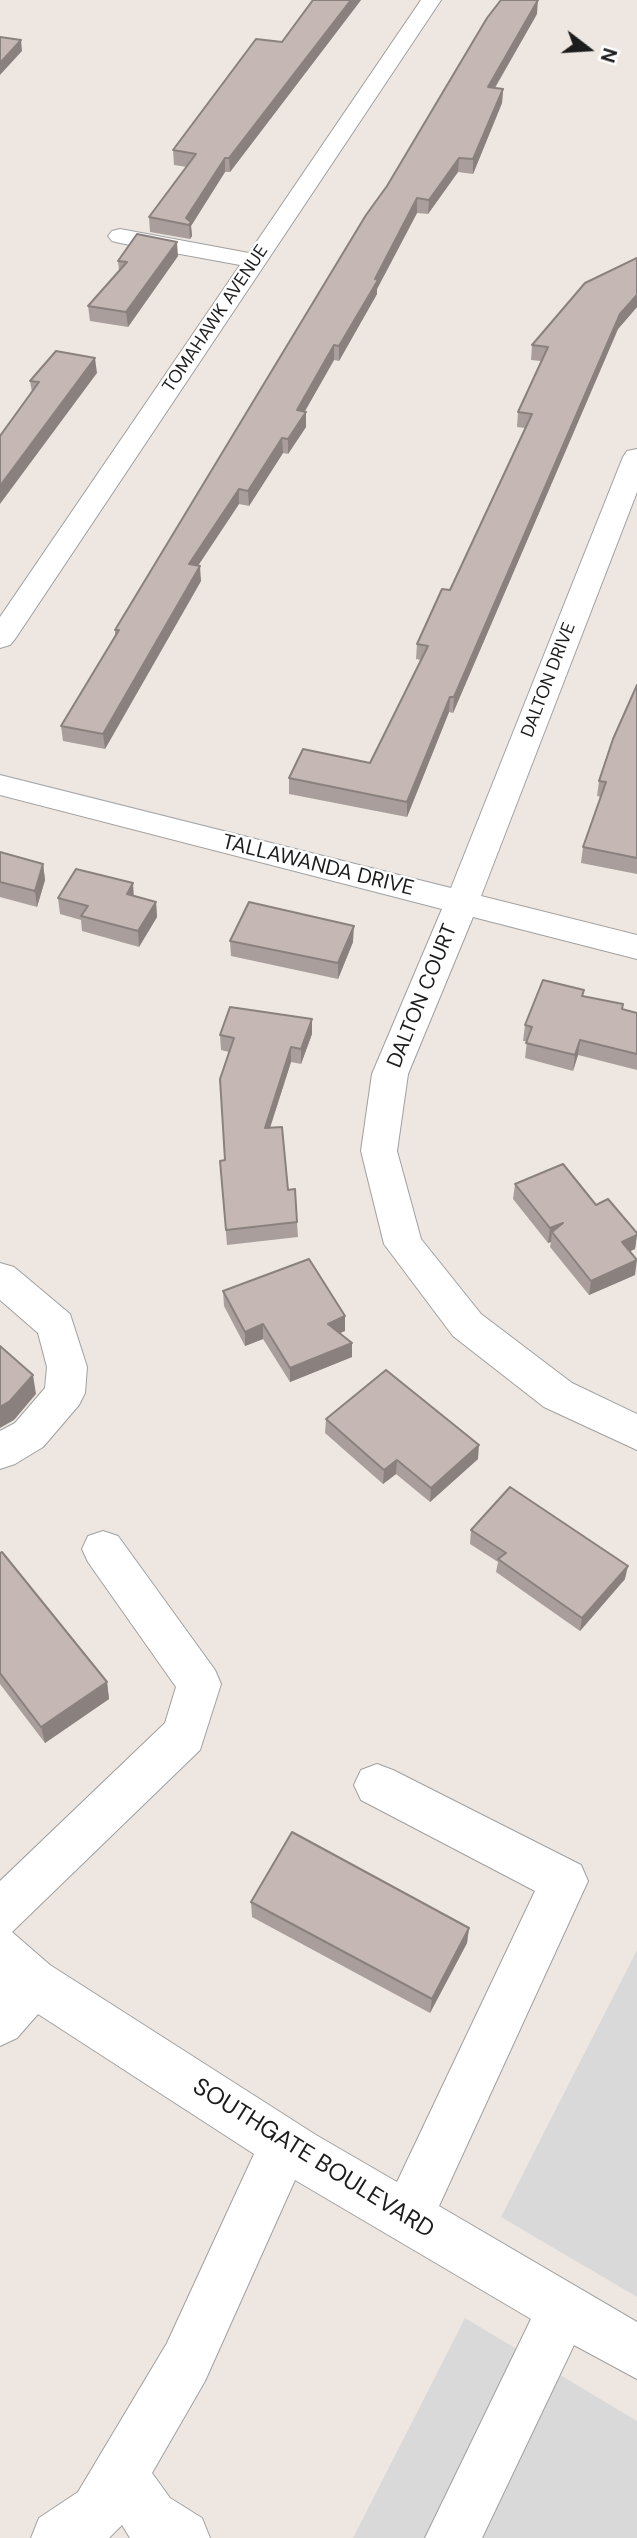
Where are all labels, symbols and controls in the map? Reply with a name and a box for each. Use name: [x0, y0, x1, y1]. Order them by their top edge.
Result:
north arrow: [553, 14, 623, 84]
text: N: [595, 45, 623, 66]
street label: TOMAHAWK AVENUE: [159, 241, 273, 397]
street label: DALTON DRIVE: [517, 620, 581, 740]
street label: TALLAWANDA DRIVE: [220, 830, 416, 902]
street label: DALTON COURT: [383, 920, 463, 1072]
street label: SOUTHGATE BOULEVARD: [187, 2073, 439, 2245]

